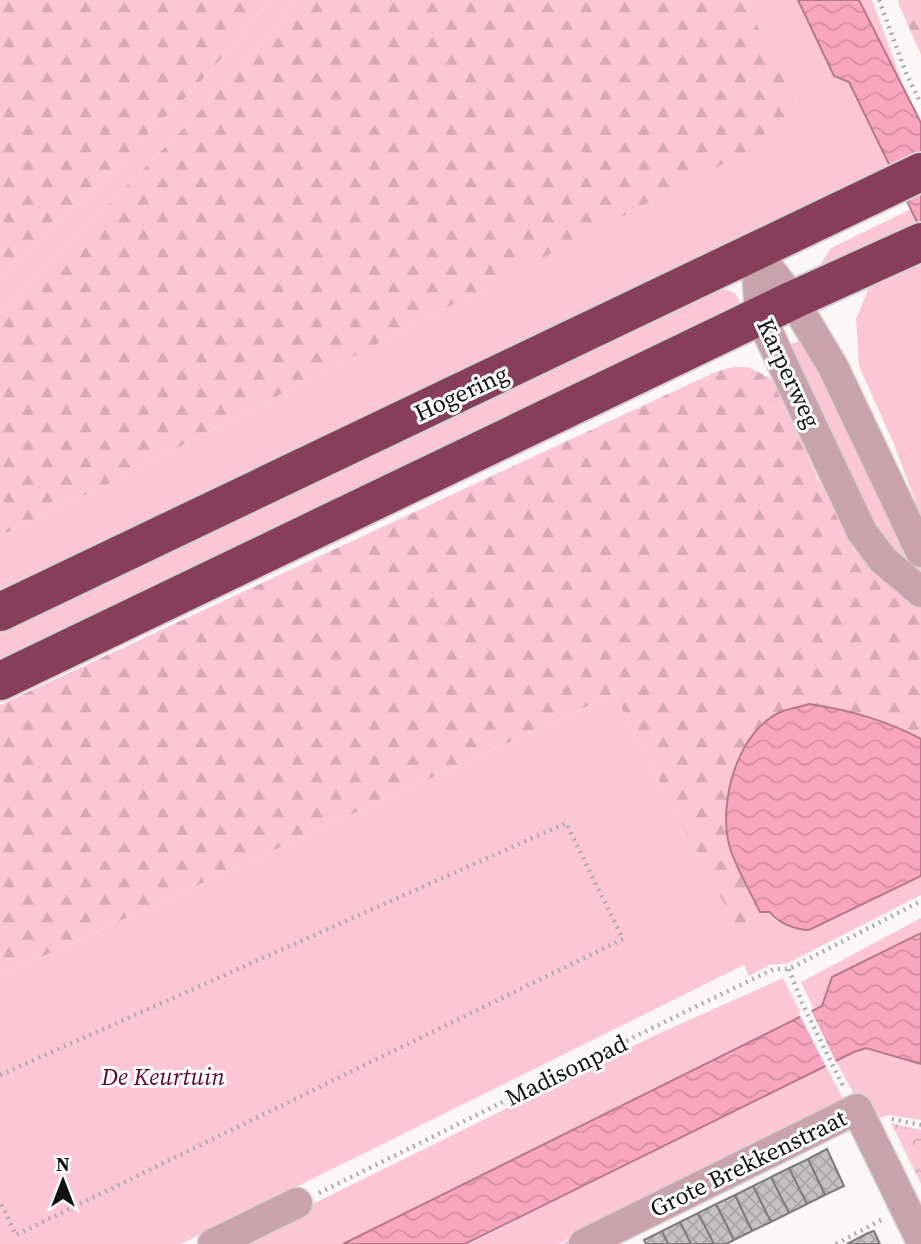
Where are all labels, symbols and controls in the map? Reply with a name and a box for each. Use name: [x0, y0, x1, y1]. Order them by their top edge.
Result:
street label: Karperweg: [749, 313, 829, 433]
street label: Hogering: [409, 357, 513, 429]
street label: Madisonpad: [500, 1026, 633, 1114]
park label: De Keurtuin: [100, 1060, 225, 1093]
street label: Grote Brekkenstraat: [644, 1101, 852, 1225]
north arrow: [28, 1146, 98, 1216]
text: N: [56, 1151, 70, 1177]

